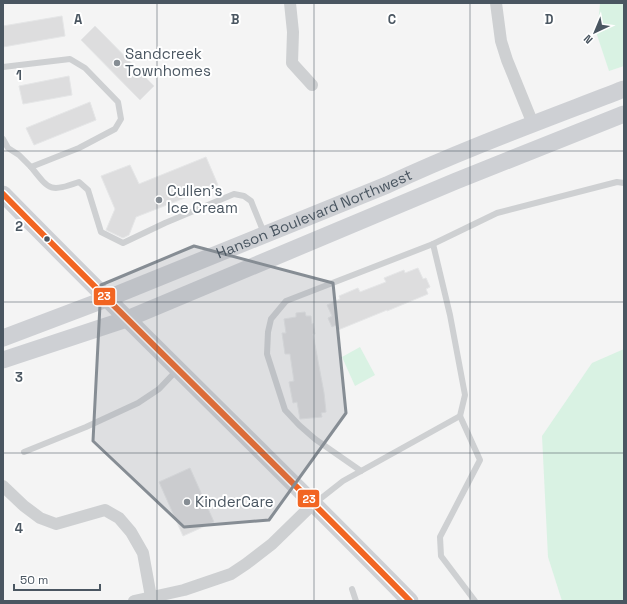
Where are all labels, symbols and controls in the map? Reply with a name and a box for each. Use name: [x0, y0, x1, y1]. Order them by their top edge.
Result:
text: A: [74, 11, 83, 28]
text: B: [231, 11, 240, 28]
text: C: [388, 11, 396, 28]
text: D: [545, 11, 554, 28]
north arrow: [575, 12, 615, 52]
text: N: [581, 32, 596, 47]
place label: Sandcreek Townhomes: [125, 44, 211, 80]
marker: Sandcreek Townhomes: [112, 58, 122, 68]
text: 1: [16, 67, 22, 84]
street label: Hanson Boulevard Northwest: [213, 165, 415, 262]
place label: Cullen's Ice Cream: [167, 181, 238, 217]
marker: Cullen's Ice Cream: [154, 195, 164, 205]
text: 2: [15, 218, 23, 235]
unlabelled marker: [42, 234, 52, 244]
line badge: 23: [93, 287, 116, 306]
text: 23: [97, 289, 111, 303]
text: 3: [15, 369, 23, 386]
line badge: 23: [297, 489, 320, 508]
place label: KinderCare: [195, 492, 274, 511]
text: 23: [302, 492, 316, 506]
marker: KinderCare: [182, 497, 192, 507]
text: 4: [15, 520, 23, 537]
scale bar: [14, 566, 100, 592]
text: 50 m: [20, 572, 48, 588]

